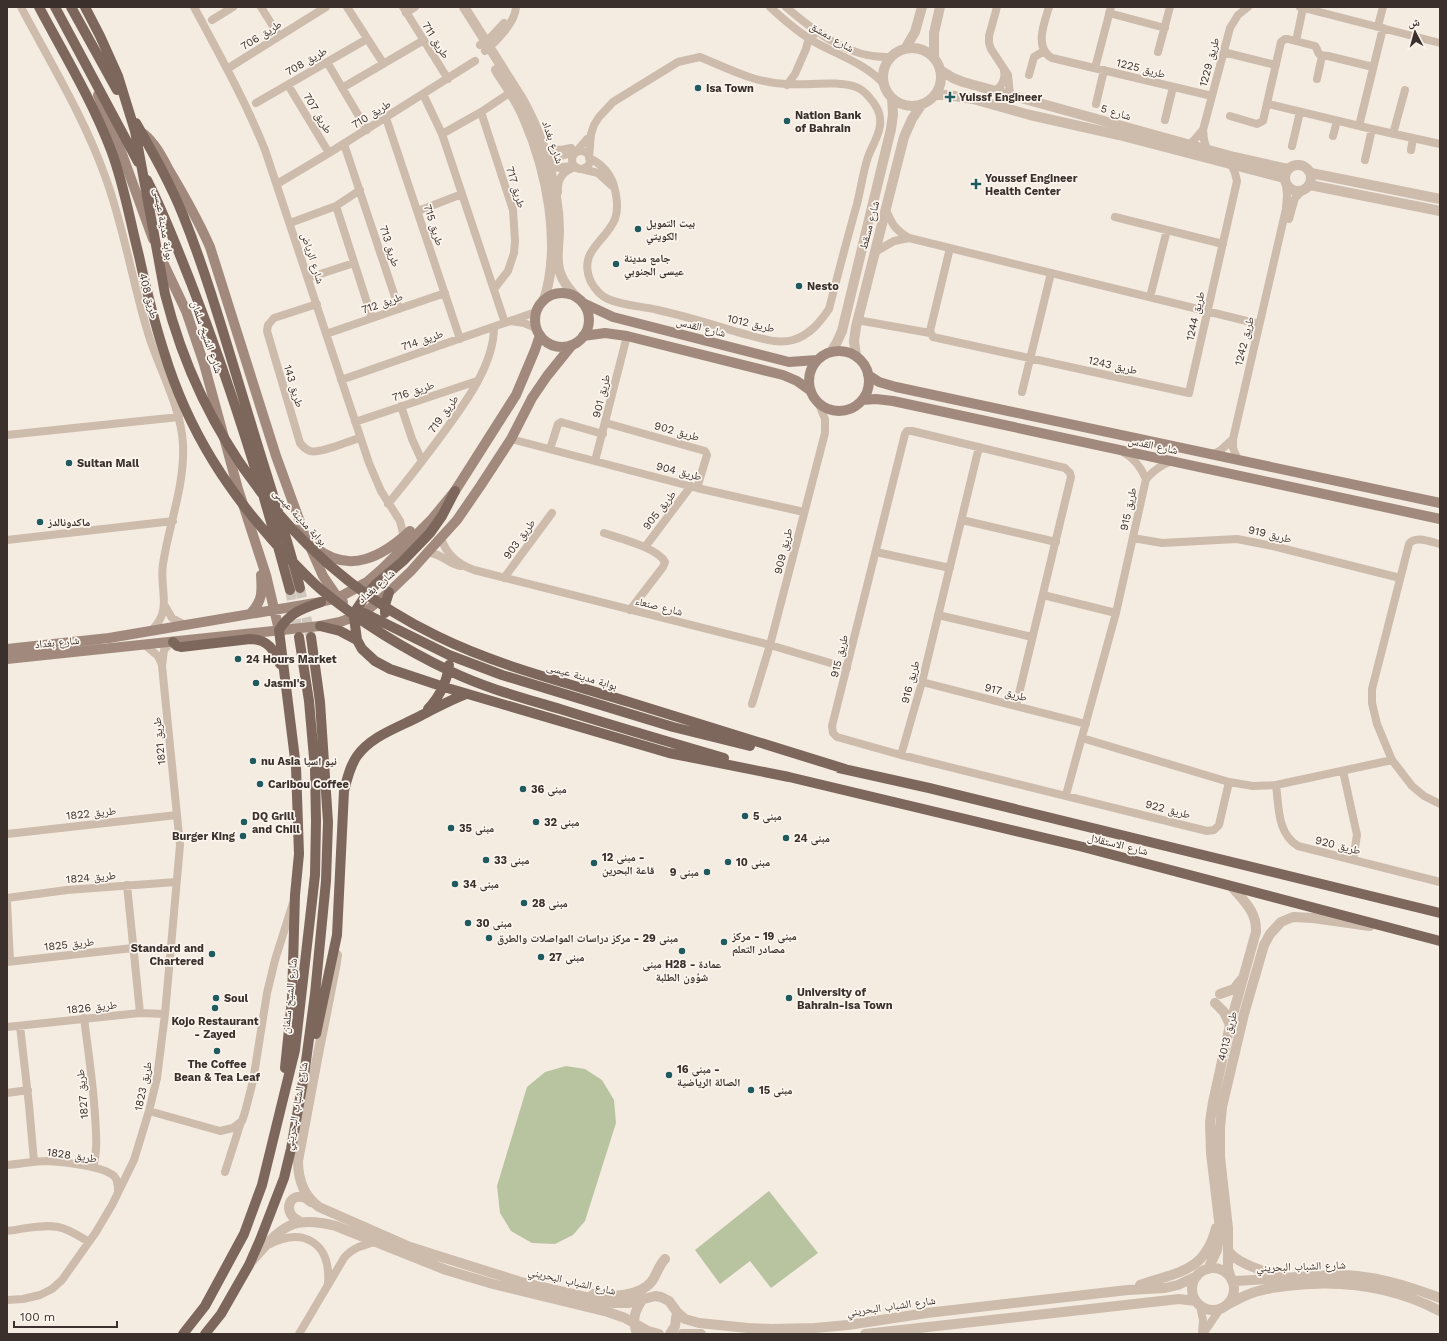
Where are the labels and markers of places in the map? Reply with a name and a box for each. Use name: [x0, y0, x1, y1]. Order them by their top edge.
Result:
place label: Isa Town: [706, 82, 754, 95]
marker: Isa Town: [693, 83, 703, 93]
marker: Yuissf Engineer: [944, 91, 956, 103]
place label: Yuissf Engineer: [959, 91, 1042, 104]
place label: Nation Bank of Bahrain: [795, 109, 862, 135]
marker: Nation Bank of Bahrain: [782, 116, 792, 126]
place label: Youssef Engineer Health Center: [985, 172, 1078, 198]
marker: Youssef Engineer Health Center: [970, 178, 982, 190]
place label: بيت التمويل الكويتي: [646, 217, 695, 245]
marker: بيت التمويل الكويتي: [633, 224, 643, 234]
place label: جامع مدينة عيسى الجنوبي: [624, 252, 684, 280]
marker: جامع مدينة عيسى الجنوبي: [611, 259, 621, 269]
place label: Nesto: [807, 280, 839, 293]
marker: Nesto: [794, 281, 804, 291]
place label: Sultan Mall: [77, 457, 139, 470]
marker: Sultan Mall: [64, 458, 74, 468]
place label: ماكدونالدز: [47, 516, 90, 529]
marker: ماكدونالدز: [35, 517, 45, 527]
place label: 24 Hours Market: [246, 653, 337, 666]
marker: 24 Hours Market: [233, 654, 243, 664]
place label: Jasmi's: [264, 677, 305, 690]
marker: Jasmi's: [251, 678, 261, 688]
place label: nu Asia نيو اسيا: [261, 755, 337, 768]
marker: nu Asia نيو اسيا: [248, 756, 258, 766]
place label: Caribou Coffee: [268, 778, 349, 791]
marker: Caribou Coffee: [255, 779, 265, 789]
place label: مبنى 36: [531, 783, 567, 797]
marker: مبنى 36: [518, 784, 528, 794]
place label: DQ Grill and Chill: [252, 810, 300, 836]
place label: مبنى 5: [753, 810, 782, 824]
marker: مبنى 5: [740, 811, 750, 821]
place label: مبنى 32: [544, 816, 579, 830]
marker: DQ Grill and Chill: [239, 817, 249, 827]
marker: مبنى 32: [531, 817, 541, 827]
place label: مبنى 35: [459, 822, 494, 836]
marker: مبنى 35: [446, 823, 456, 833]
place label: Burger King: [172, 830, 236, 843]
marker: Burger King: [238, 831, 248, 841]
place label: مبنى 24: [794, 832, 830, 846]
marker: مبنى 24: [781, 833, 791, 843]
place label: مبنى 12 - قاعة البحرين: [602, 851, 655, 878]
place label: مبنى 33: [494, 854, 529, 868]
marker: مبنى 33: [481, 855, 491, 865]
place label: مبنى 10: [736, 856, 770, 870]
marker: مبنى 10: [723, 857, 733, 867]
marker: مبنى 12 - قاعة البحرين: [589, 858, 599, 868]
place label: مبنى 9: [670, 866, 699, 880]
marker: مبنى 9: [702, 867, 712, 877]
place label: مبنى 34: [463, 878, 499, 892]
marker: مبنى 34: [450, 879, 460, 889]
place label: مبنى 28: [532, 897, 568, 911]
marker: مبنى 28: [519, 898, 529, 908]
place label: مبنى 30: [476, 917, 512, 931]
marker: مبنى 30: [463, 918, 473, 928]
place label: مبنى 19 - مركز مصادر التعلم: [731, 930, 797, 957]
place label: مبنى 29 - مركز دراسات المواصلات والطرق: [497, 932, 678, 946]
marker: مبنى 29 - مركز دراسات المواصلات والطرق: [484, 933, 494, 943]
marker: مبنى 19 - مركز مصادر التعلم: [719, 937, 729, 947]
place label: Standard and Chartered: [131, 942, 204, 968]
marker: مبنى H28 - عمادة شؤون الطلبة: [677, 946, 687, 956]
marker: Standard and Chartered: [207, 949, 217, 959]
place label: مبنى 27: [549, 951, 584, 965]
marker: مبنى 27: [536, 952, 546, 962]
place label: مبنى H28 - عمادة شؤون الطلبة: [643, 958, 722, 985]
place label: University of Bahrain-Isa Town: [797, 986, 893, 1012]
place label: Soul: [224, 992, 248, 1005]
marker: Soul: [211, 993, 221, 1003]
marker: University of Bahrain-Isa Town: [784, 993, 794, 1003]
marker: Kojo Restaurant - Zayed: [210, 1003, 220, 1013]
place label: Kojo Restaurant - Zayed: [171, 1015, 259, 1041]
marker: The Coffee Bean & Tea Leaf: [212, 1046, 222, 1056]
place label: The Coffee Bean & Tea Leaf: [174, 1058, 260, 1084]
place label: مبنى 16 - الصالة الرياضية: [677, 1063, 740, 1089]
marker: مبنى 16 - الصالة الرياضية: [664, 1070, 674, 1080]
place label: مبنى 15: [759, 1084, 793, 1098]
marker: مبنى 15: [746, 1085, 756, 1095]

